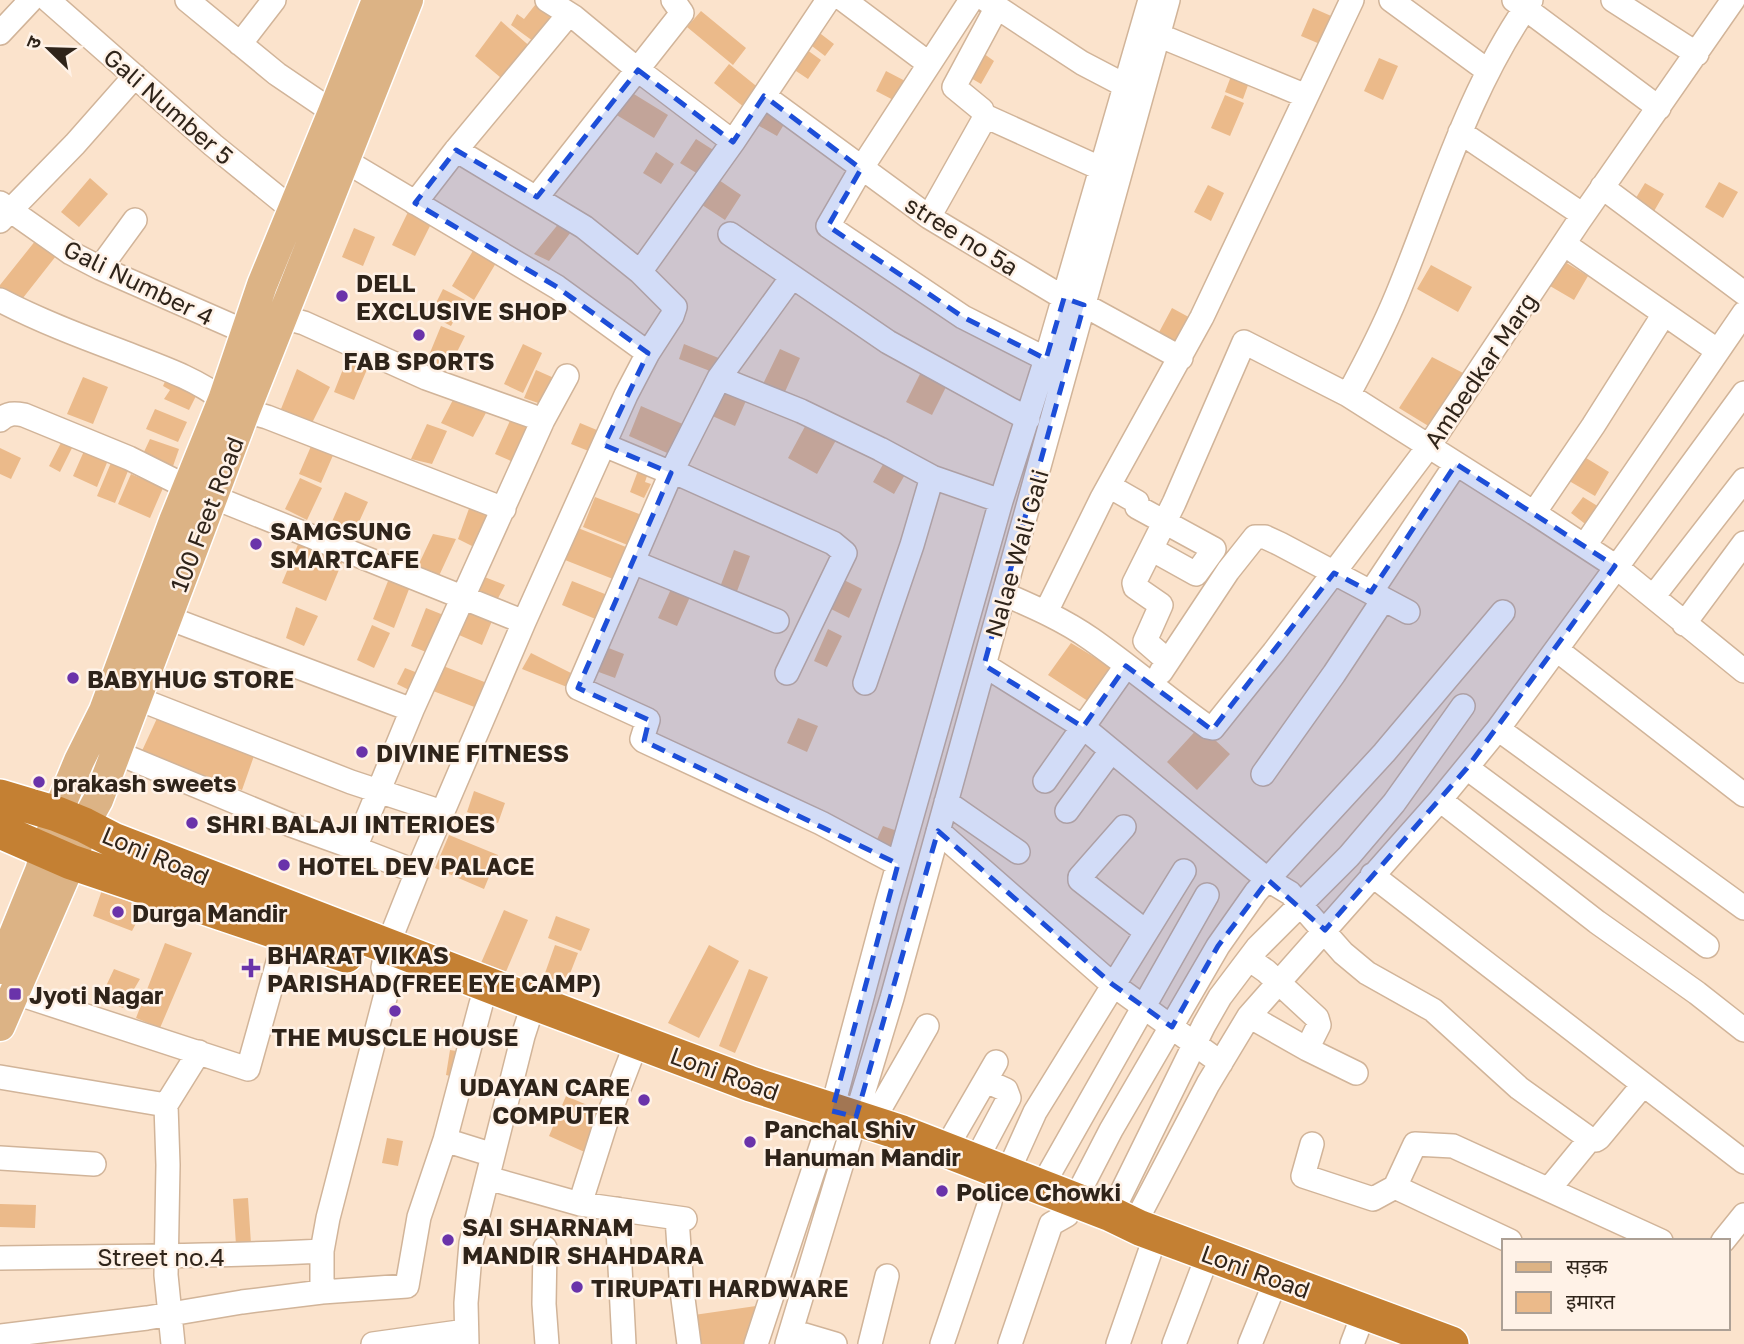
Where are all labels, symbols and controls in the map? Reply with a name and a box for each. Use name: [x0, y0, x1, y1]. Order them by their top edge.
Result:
north arrow: [14, 14, 84, 84]
text: उ: [20, 32, 46, 52]
street label: Gali Number 5: [98, 42, 240, 170]
street label: stree no 5a: [900, 189, 1024, 281]
street label: Gali Number 4: [59, 233, 219, 331]
place label: DELL EXCLUSIVE SHOP: [356, 268, 567, 325]
street label: Ambedkar Marg: [1417, 287, 1543, 453]
marker: DELL EXCLUSIVE SHOP: [334, 288, 350, 304]
marker: FAB SPORTS: [411, 327, 427, 343]
place label: FAB SPORTS: [343, 346, 495, 375]
street label: 100 Feet Road: [163, 432, 249, 596]
street label: Nalae Wali Gali: [978, 466, 1054, 640]
place label: SAMGSUNG SMARTCAFE: [270, 516, 419, 573]
marker: SAMGSUNG SMARTCAFE: [248, 536, 264, 552]
place label: BABYHUG STORE: [87, 664, 294, 693]
marker: BABYHUG STORE: [65, 670, 81, 686]
place label: DIVINE FITNESS: [376, 738, 569, 767]
marker: DIVINE FITNESS: [354, 744, 370, 760]
place label: prakash sweets: [53, 768, 237, 797]
marker: prakash sweets: [31, 774, 47, 790]
place label: SHRI BALAJI INTERIOES: [206, 809, 495, 838]
marker: SHRI BALAJI INTERIOES: [184, 815, 200, 831]
street label: Loni Road: [98, 819, 214, 891]
place label: HOTEL DEV PALACE: [298, 851, 534, 880]
marker: HOTEL DEV PALACE: [276, 857, 292, 873]
place label: Durga Mandir: [132, 898, 288, 927]
marker: Durga Mandir: [110, 904, 126, 920]
place label: BHARAT VIKAS PARISHAD(FREE EYE CAMP): [267, 940, 601, 997]
marker: BHARAT VIKAS PARISHAD(FREE EYE CAMP): [241, 958, 261, 978]
place label: Jyoti Nagar: [29, 980, 163, 1009]
marker: Jyoti Nagar: [7, 986, 23, 1002]
marker: THE MUSCLE HOUSE: [387, 1003, 403, 1019]
place label: THE MUSCLE HOUSE: [272, 1022, 518, 1051]
street label: Loni Road: [667, 1040, 783, 1106]
place label: UDAYAN CARE COMPUTER: [460, 1072, 630, 1129]
marker: UDAYAN CARE COMPUTER: [636, 1092, 652, 1108]
place label: Panchal Shiv Hanuman Mandir: [764, 1114, 961, 1171]
marker: Panchal Shiv Hanuman Mandir: [742, 1134, 758, 1150]
place label: Police Chowki: [956, 1177, 1121, 1206]
marker: Police Chowki: [934, 1183, 950, 1199]
place label: SAI SHARNAM MANDIR SHAHDARA: [462, 1212, 704, 1269]
marker: SAI SHARNAM MANDIR SHAHDARA: [440, 1232, 456, 1248]
street label: Loni Road: [1198, 1238, 1314, 1304]
legend: [1502, 1239, 1730, 1330]
street label: Street no.4: [97, 1242, 225, 1271]
text: सड़क: [1566, 1253, 1608, 1279]
place label: TIRUPATI HARDWARE: [591, 1273, 849, 1302]
marker: TIRUPATI HARDWARE: [569, 1279, 585, 1295]
text: इमारत: [1566, 1288, 1616, 1314]

